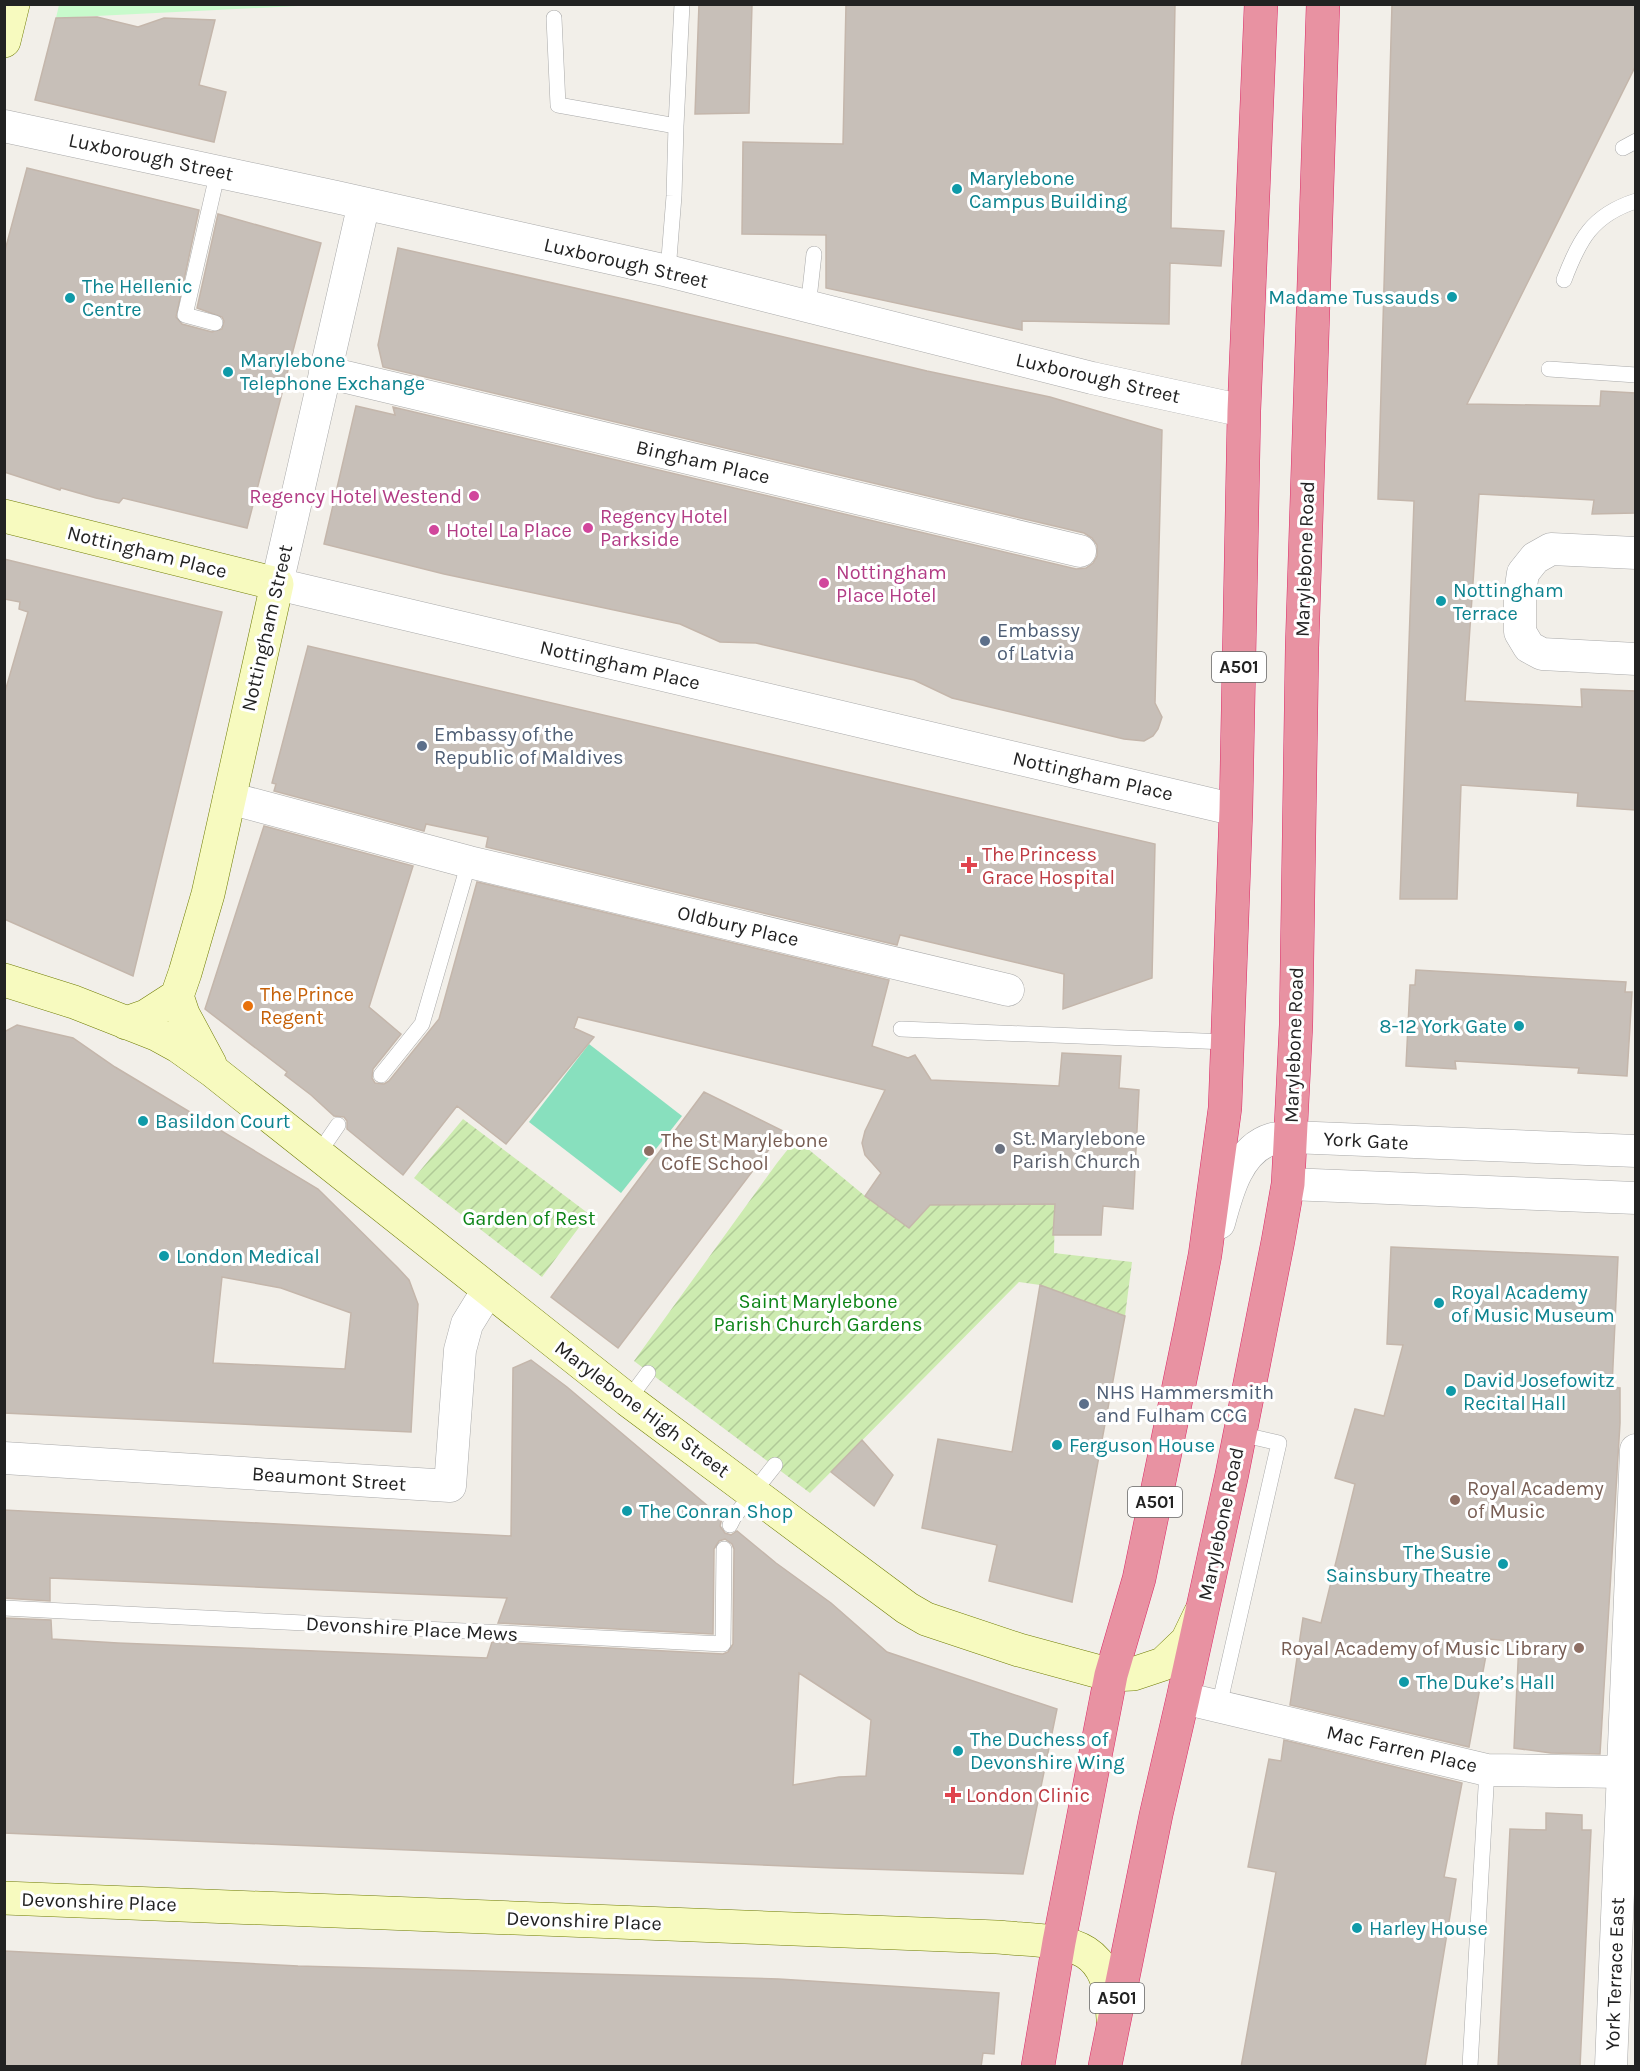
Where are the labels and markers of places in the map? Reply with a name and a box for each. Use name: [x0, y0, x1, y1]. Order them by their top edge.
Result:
place label: Marylebone Campus Building: [969, 167, 1127, 213]
marker: Marylebone Campus Building: [950, 182, 964, 196]
place label: The Hellenic Centre: [82, 275, 193, 321]
place label: Madame Tussauds: [1268, 286, 1440, 309]
marker: Madame Tussauds: [1445, 290, 1459, 304]
marker: The Hellenic Centre: [63, 291, 77, 305]
place label: Marylebone Telephone Exchange: [240, 349, 425, 395]
marker: Marylebone Telephone Exchange: [221, 365, 235, 379]
place label: Regency Hotel Westend: [249, 485, 462, 508]
marker: Regency Hotel Westend: [467, 489, 481, 503]
place label: Regency Hotel Parkside: [600, 505, 728, 551]
place label: Hotel La Place: [446, 519, 572, 542]
marker: Regency Hotel Parkside: [581, 521, 595, 535]
marker: Hotel La Place: [427, 523, 441, 537]
place label: Nottingham Place Hotel: [836, 561, 947, 607]
marker: Nottingham Place Hotel: [817, 576, 831, 590]
place label: Nottingham Terrace: [1453, 579, 1564, 625]
marker: Nottingham Terrace: [1434, 594, 1448, 608]
place label: Embassy of Latvia: [997, 619, 1080, 665]
marker: Embassy of Latvia: [978, 634, 992, 648]
place label: Embassy of the Republic of Maldives: [434, 723, 624, 769]
marker: Embassy of the Republic of Maldives: [415, 739, 429, 753]
place label: The Princess Grace Hospital: [982, 843, 1115, 889]
marker: The Princess Grace Hospital: [960, 856, 978, 874]
place label: The Prince Regent: [260, 983, 354, 1029]
marker: The Prince Regent: [241, 999, 255, 1013]
place label: 8-12 York Gate: [1379, 1015, 1507, 1038]
marker: 8-12 York Gate: [1512, 1019, 1526, 1033]
place label: Basildon Court: [155, 1110, 291, 1133]
marker: Basildon Court: [136, 1114, 150, 1128]
place label: St. Marylebone Parish Church: [1012, 1127, 1145, 1173]
place label: The St Marylebone CofE School: [661, 1129, 828, 1175]
marker: St. Marylebone Parish Church: [993, 1142, 1007, 1156]
marker: The St Marylebone CofE School: [642, 1144, 656, 1158]
place label: London Medical: [176, 1245, 320, 1268]
marker: London Medical: [157, 1249, 171, 1263]
place label: Royal Academy of Music Museum: [1451, 1281, 1615, 1327]
marker: Royal Academy of Music Museum: [1432, 1296, 1446, 1310]
place label: David Josefowitz Recital Hall: [1463, 1369, 1615, 1415]
place label: NHS Hammersmith and Fulham CCG: [1096, 1381, 1274, 1427]
marker: David Josefowitz Recital Hall: [1444, 1384, 1458, 1398]
marker: NHS Hammersmith and Fulham CCG: [1077, 1397, 1091, 1411]
place label: Ferguson House: [1069, 1434, 1215, 1457]
marker: Ferguson House: [1050, 1438, 1064, 1452]
place label: Royal Academy of Music: [1467, 1477, 1604, 1523]
marker: Royal Academy of Music: [1448, 1493, 1462, 1507]
place label: The Conran Shop: [639, 1500, 793, 1523]
marker: The Conran Shop: [620, 1504, 634, 1518]
place label: The Susie Sainsbury Theatre: [1326, 1541, 1491, 1587]
marker: The Susie Sainsbury Theatre: [1496, 1557, 1510, 1571]
place label: Royal Academy of Music Library: [1280, 1637, 1567, 1660]
marker: Royal Academy of Music Library: [1572, 1641, 1586, 1655]
place label: The Duke’s Hall: [1416, 1671, 1555, 1694]
marker: The Duke’s Hall: [1397, 1675, 1411, 1689]
place label: The Duchess of Devonshire Wing: [970, 1728, 1125, 1774]
marker: The Duchess of Devonshire Wing: [951, 1744, 965, 1758]
place label: London Clinic: [966, 1784, 1090, 1807]
marker: London Clinic: [944, 1786, 962, 1804]
place label: Harley House: [1369, 1917, 1488, 1940]
marker: Harley House: [1350, 1921, 1364, 1935]

